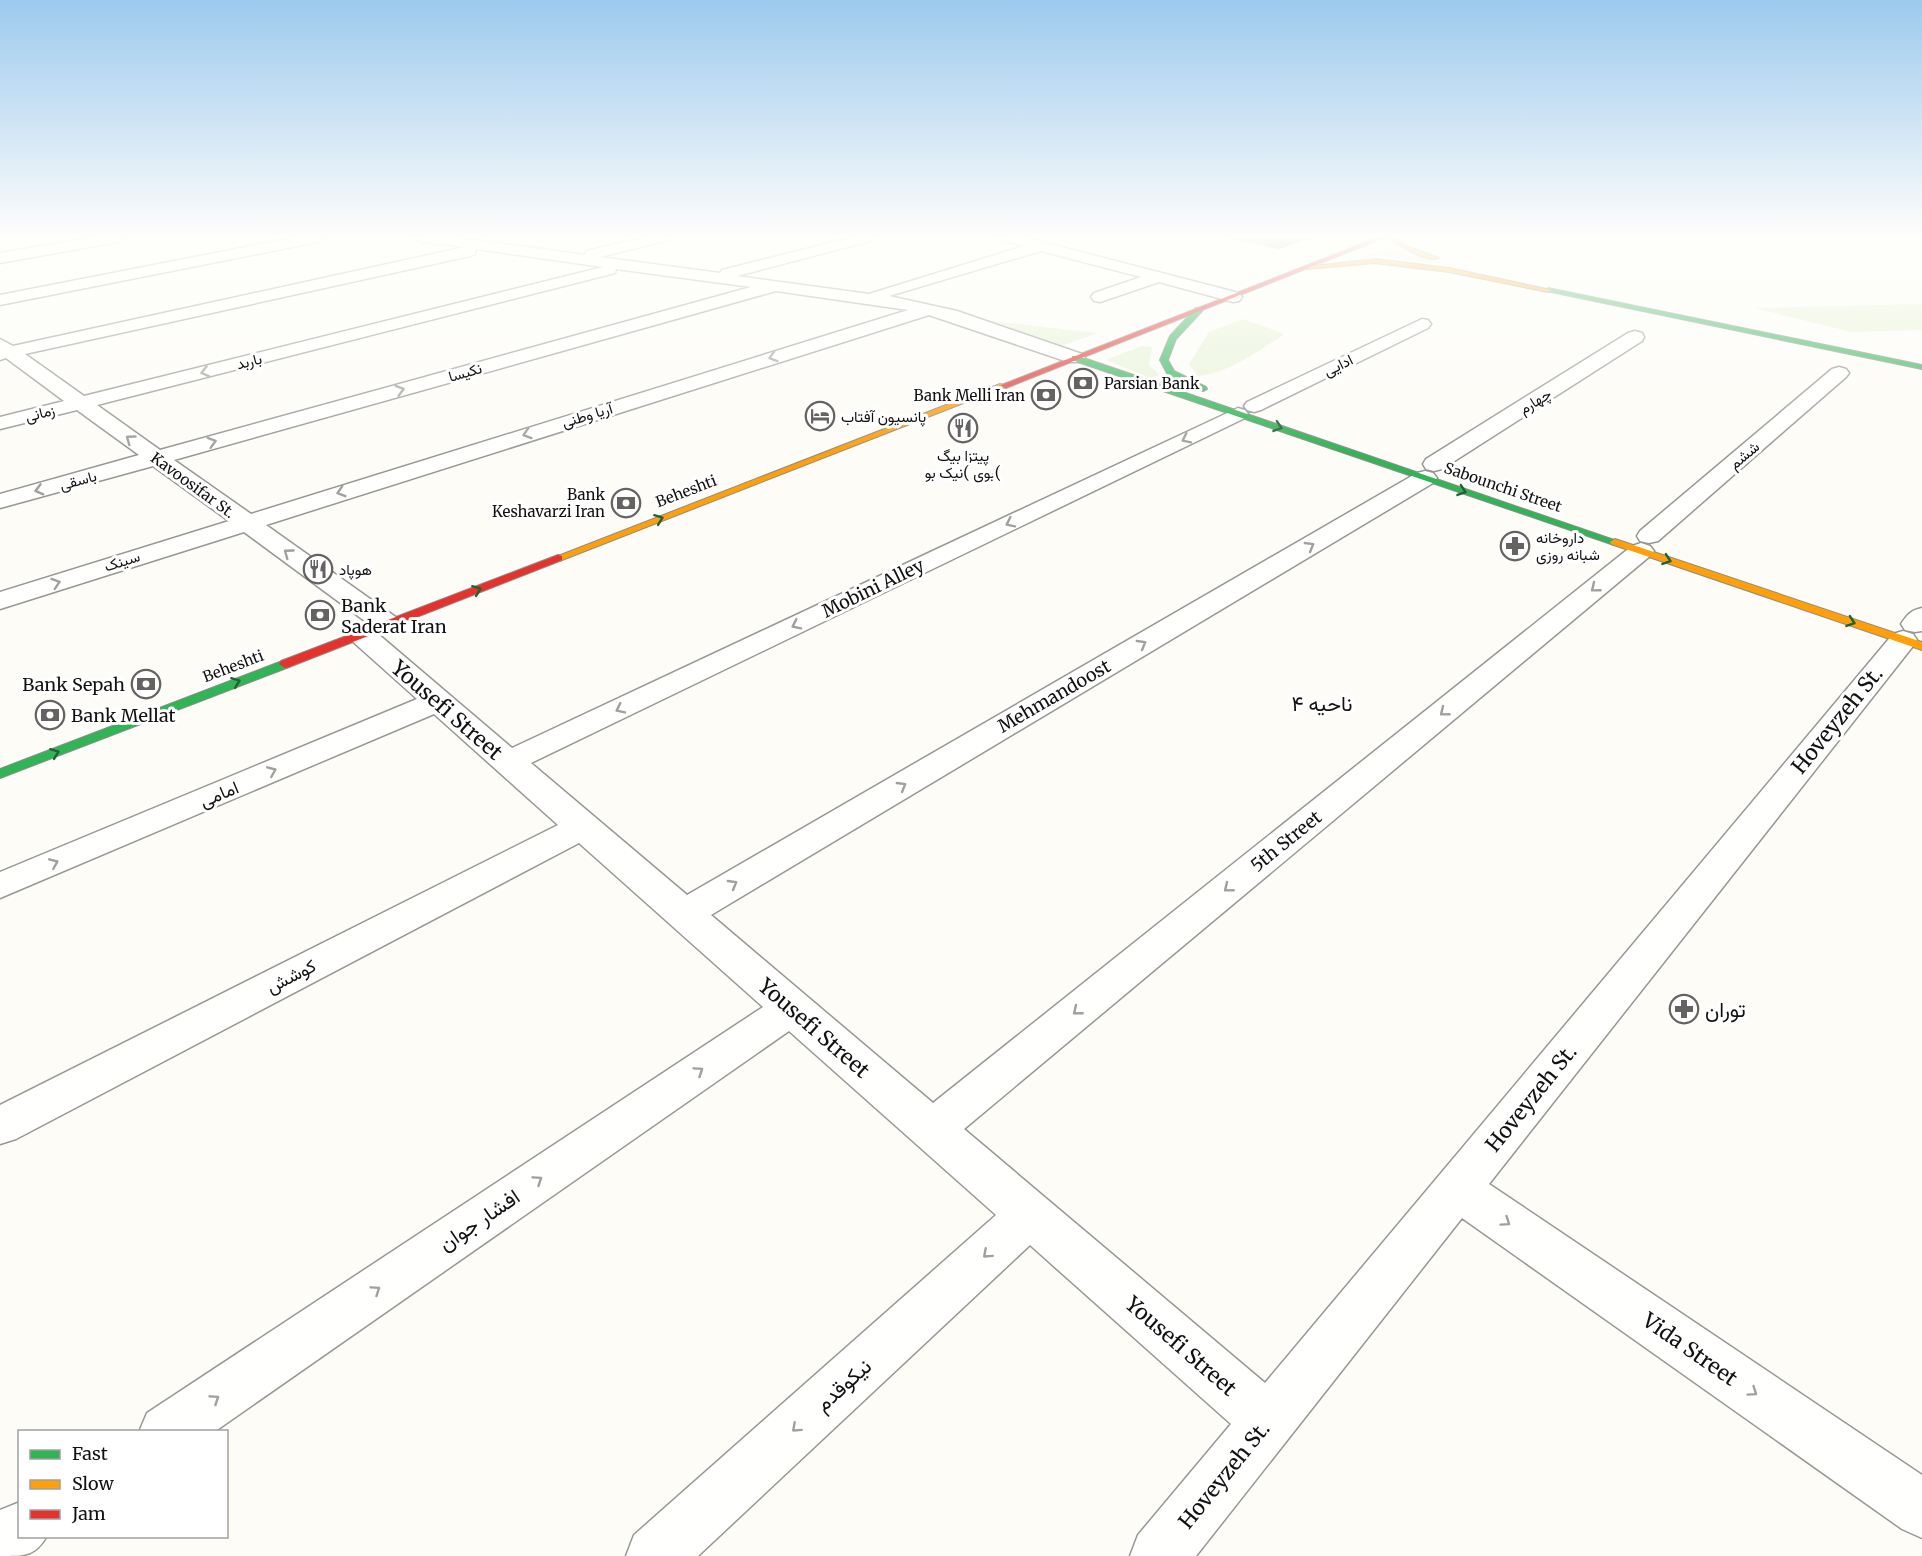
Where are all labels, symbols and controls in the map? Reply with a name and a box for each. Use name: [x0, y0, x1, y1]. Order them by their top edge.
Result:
street label: باربد: [234, 349, 264, 373]
one-way arrow: [768, 350, 779, 362]
street label: ادایی: [1320, 350, 1356, 381]
street label: نکیسا: [446, 358, 484, 386]
one-way arrow: [200, 364, 210, 377]
bank icon: Parsian Bank: [1067, 367, 1099, 399]
place label: Parsian Bank: [1104, 374, 1200, 393]
bank icon: Bank Melli Iran: [1030, 379, 1062, 411]
street label: چهارم: [1515, 384, 1555, 419]
one-way arrow: [394, 385, 405, 397]
place label: Bank Melli Iran: [913, 386, 1025, 405]
street label: آریا وطنی: [559, 398, 616, 433]
street label: زمانی: [23, 400, 57, 427]
hotel icon: پانسیون آفتاب: [804, 400, 836, 432]
place label: پانسیون آفتاب: [841, 407, 926, 427]
restaurant icon: پیتزا بیگ بوی )نیک بو(: [947, 412, 979, 444]
one-way arrow: [1272, 420, 1283, 433]
one-way arrow: [522, 427, 533, 439]
one-way arrow: [1181, 431, 1192, 443]
one-way arrow: [126, 436, 137, 447]
one-way arrow: [206, 437, 217, 449]
street label: ششم: [1725, 437, 1764, 474]
place label: پیتزا بیگ بوی )نیک بو(: [925, 446, 1001, 483]
street label: Kavoosifar St.: [147, 448, 239, 522]
street label: Sabounchi Street: [1442, 458, 1564, 516]
street label: باسقی: [57, 466, 99, 495]
street label: Beheshti: [653, 471, 719, 511]
one-way arrow: [34, 483, 44, 496]
one-way arrow: [1456, 484, 1467, 496]
one-way arrow: [336, 485, 347, 497]
place label: Bank Keshavarzi Iran: [492, 485, 605, 521]
bank icon: Bank Keshavarzi Iran: [610, 487, 642, 519]
one-way arrow: [653, 514, 664, 526]
one-way arrow: [1005, 515, 1016, 527]
place label: داروخانه شبانه روزی: [1536, 528, 1600, 565]
pharmacy icon: داروخانه شبانه روزی: [1499, 530, 1531, 562]
one-way arrow: [1304, 541, 1314, 553]
street label: سینک: [102, 546, 142, 576]
one-way arrow: [284, 550, 295, 561]
restaurant icon: هوپاد: [302, 553, 334, 585]
street label: Mobini Alley: [818, 553, 928, 623]
one-way arrow: [1661, 553, 1671, 565]
place label: هوپاد: [339, 560, 372, 580]
one-way arrow: [50, 578, 61, 590]
one-way arrow: [1591, 581, 1602, 592]
one-way arrow: [471, 584, 482, 597]
place label: Bank Saderat Iran: [341, 594, 447, 638]
bank icon: Bank Saderat Iran: [304, 599, 336, 631]
one-way arrow: [1845, 615, 1856, 628]
one-way arrow: [791, 617, 802, 629]
one-way arrow: [1136, 640, 1146, 652]
street label: Beheshti: [200, 646, 266, 686]
street label: Yousefi Street: [385, 654, 508, 766]
street label: Mehmandoost: [993, 654, 1115, 738]
street label: Hoveyzeh St.: [1785, 661, 1889, 779]
bank icon: Bank Sepah: [130, 668, 162, 700]
place label: Bank Sepah: [22, 673, 125, 696]
one-way arrow: [231, 677, 241, 690]
district label: ناحیه ۴: [1291, 690, 1353, 717]
bank icon: Bank Mellat: [34, 699, 66, 731]
one-way arrow: [615, 701, 626, 713]
place label: Bank Mellat: [71, 704, 175, 727]
one-way arrow: [1440, 704, 1451, 715]
one-way arrow: [48, 748, 59, 760]
one-way arrow: [266, 766, 277, 778]
street label: امامی: [196, 776, 242, 812]
one-way arrow: [896, 781, 906, 793]
street label: 5th Street: [1246, 805, 1326, 877]
one-way arrow: [48, 859, 59, 871]
one-way arrow: [727, 880, 738, 892]
one-way arrow: [1224, 881, 1235, 892]
street label: کوشش: [262, 954, 320, 998]
street label: Yousefi Street: [752, 972, 875, 1084]
pharmacy icon: توران: [1668, 993, 1700, 1025]
place label: توران: [1705, 996, 1746, 1023]
one-way arrow: [1073, 1004, 1084, 1015]
street label: Hoveyzeh St.: [1479, 1039, 1583, 1157]
one-way arrow: [693, 1067, 704, 1078]
one-way arrow: [531, 1176, 542, 1187]
street label: افشار جوان: [433, 1183, 525, 1257]
one-way arrow: [1499, 1215, 1510, 1226]
one-way arrow: [983, 1247, 994, 1258]
one-way arrow: [370, 1285, 380, 1297]
street label: Yousefi Street: [1119, 1290, 1242, 1402]
street label: Vida Street: [1637, 1306, 1743, 1392]
street label: نیکوقدم: [809, 1353, 878, 1418]
one-way arrow: [1746, 1385, 1757, 1396]
one-way arrow: [208, 1395, 219, 1406]
street label: Hoveyzeh St.: [1172, 1416, 1276, 1534]
one-way arrow: [792, 1421, 803, 1432]
legend: [18, 1430, 228, 1538]
text: Fast: [72, 1442, 108, 1465]
text: Slow: [72, 1472, 115, 1495]
text: Jam: [71, 1502, 106, 1525]

